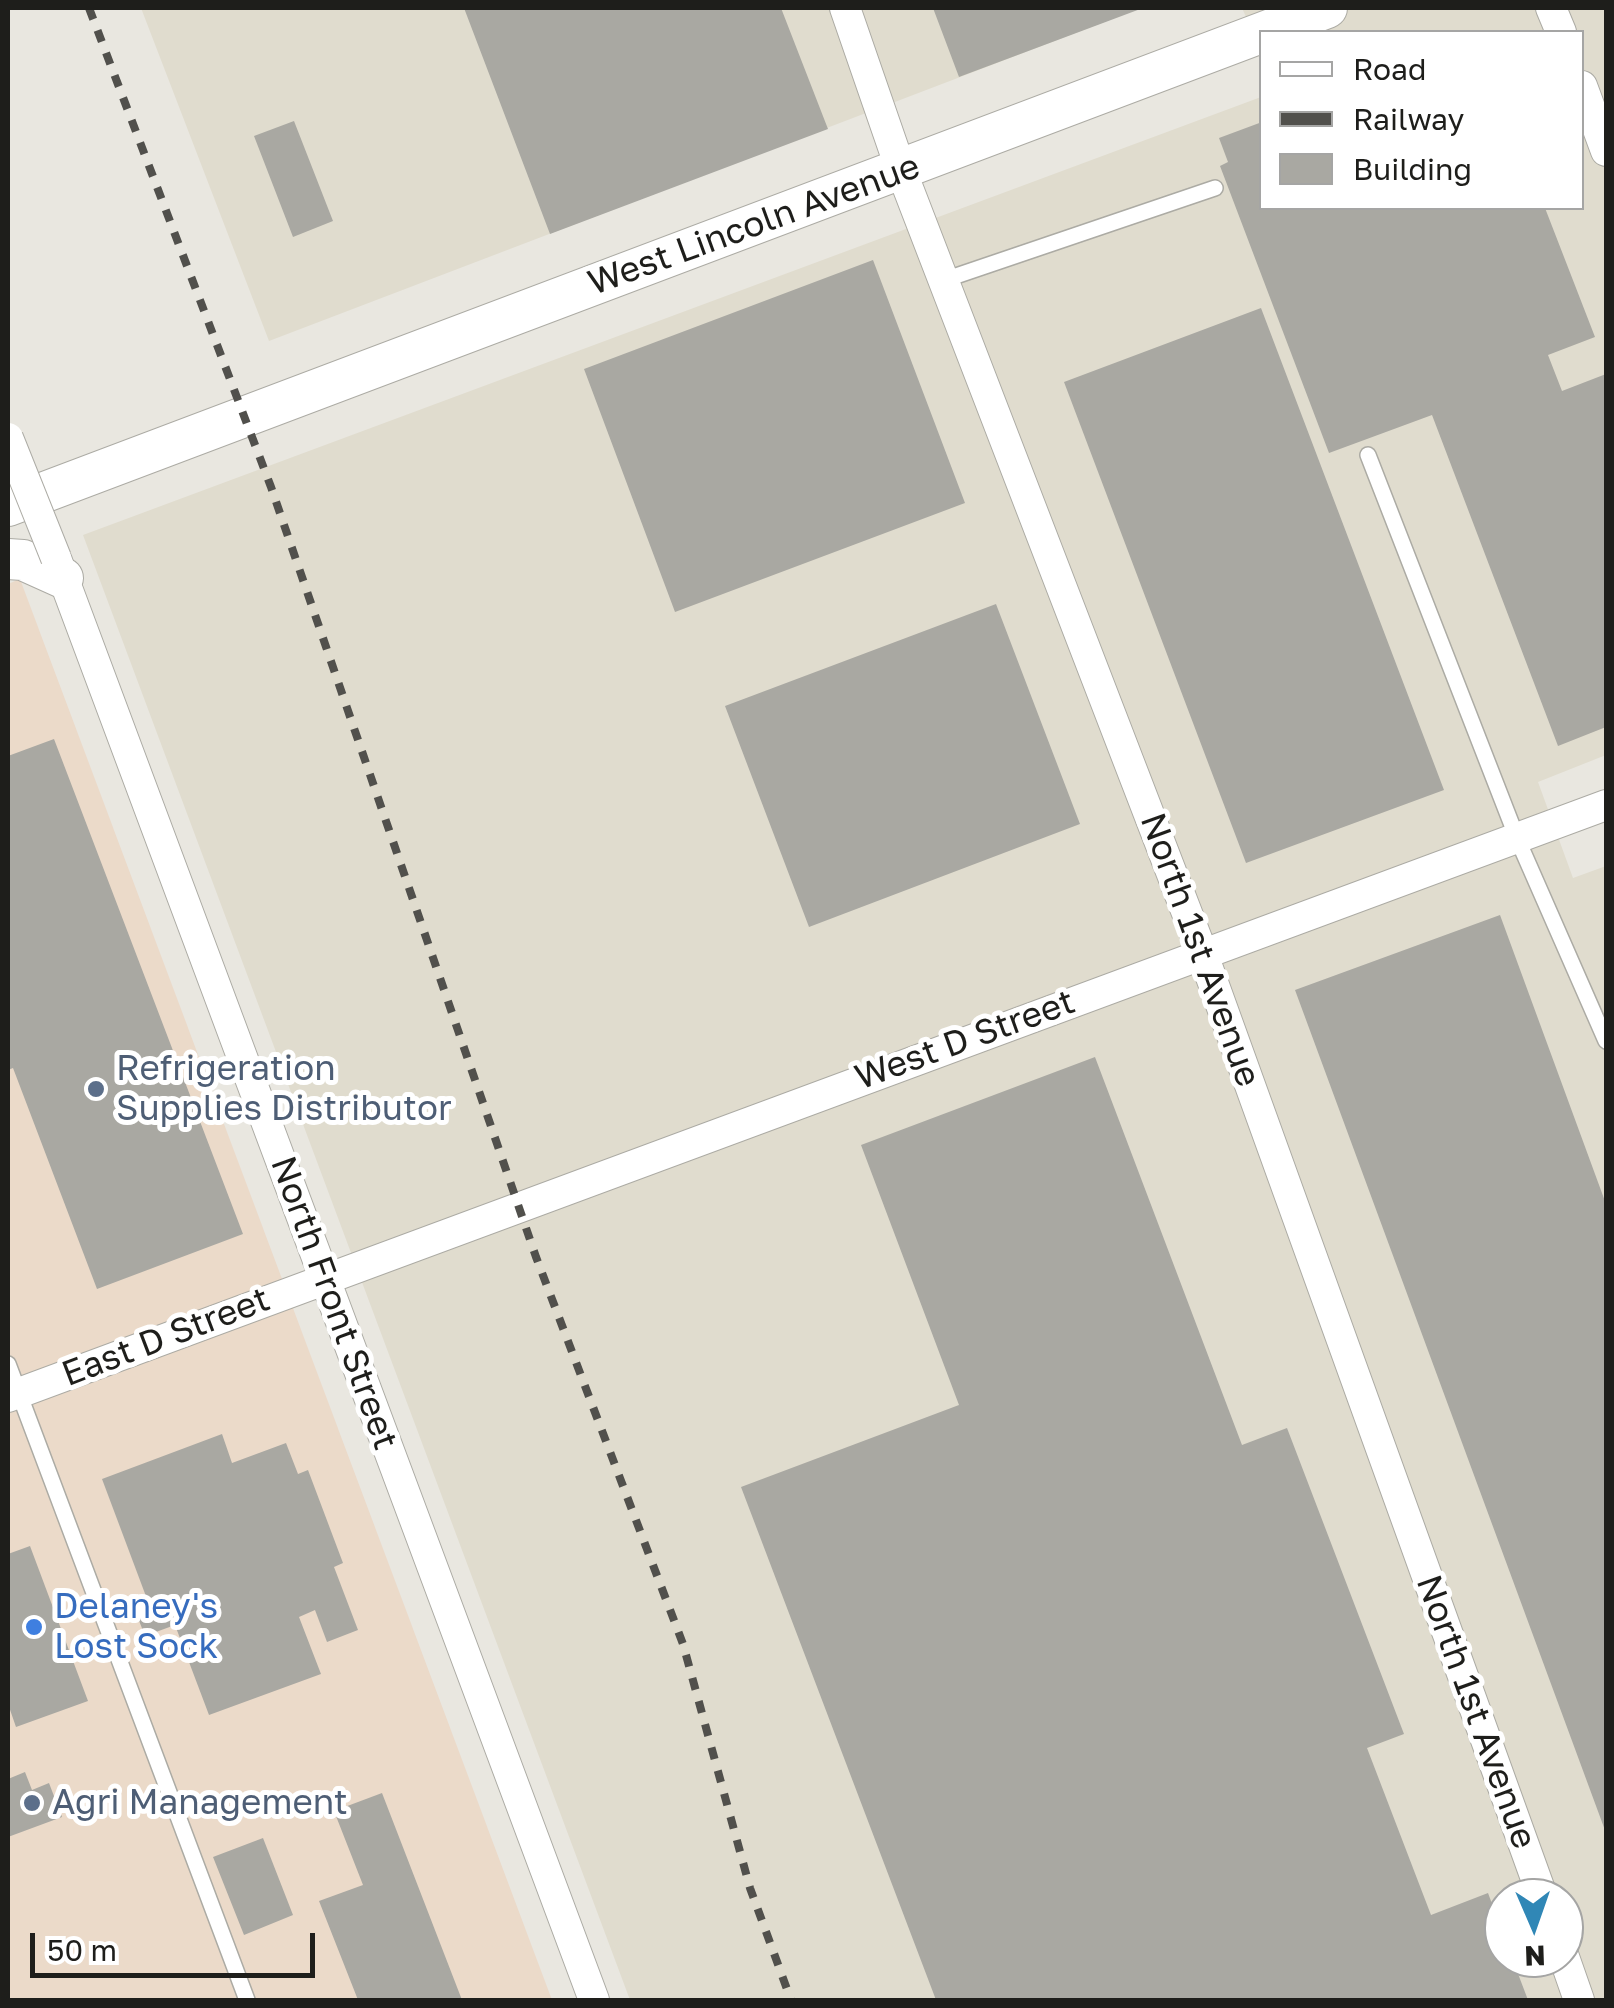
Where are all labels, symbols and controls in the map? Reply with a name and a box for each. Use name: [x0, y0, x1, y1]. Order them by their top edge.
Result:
legend: [1259, 30, 1584, 210]
text: Road: [1353, 51, 1427, 87]
text: Railway: [1353, 101, 1464, 137]
street label: West Lincoln Avenue: [582, 145, 926, 305]
text: Building: [1353, 151, 1472, 187]
street label: North 1st Avenue: [1131, 807, 1269, 1093]
street label: West D Street: [849, 981, 1081, 1099]
place label: Refrigeration Supplies Distributor: [116, 1048, 452, 1130]
marker: Refrigeration Supplies Distributor: [85, 1078, 107, 1100]
street label: North Front Street: [261, 1151, 407, 1455]
street label: East D Street: [56, 1278, 276, 1396]
street label: North 1st Avenue: [1407, 1569, 1545, 1855]
place label: Delaney's Lost Sock: [54, 1586, 218, 1668]
marker: Delaney's Lost Sock: [23, 1616, 45, 1638]
place label: Agri Management: [52, 1782, 348, 1824]
marker: Agri Management: [21, 1792, 43, 1814]
north arrow: [1484, 1878, 1584, 1978]
scale bar: [35, 1913, 320, 1975]
text: 50 m: [47, 1932, 117, 1968]
text: N: [1524, 1940, 1546, 1973]

